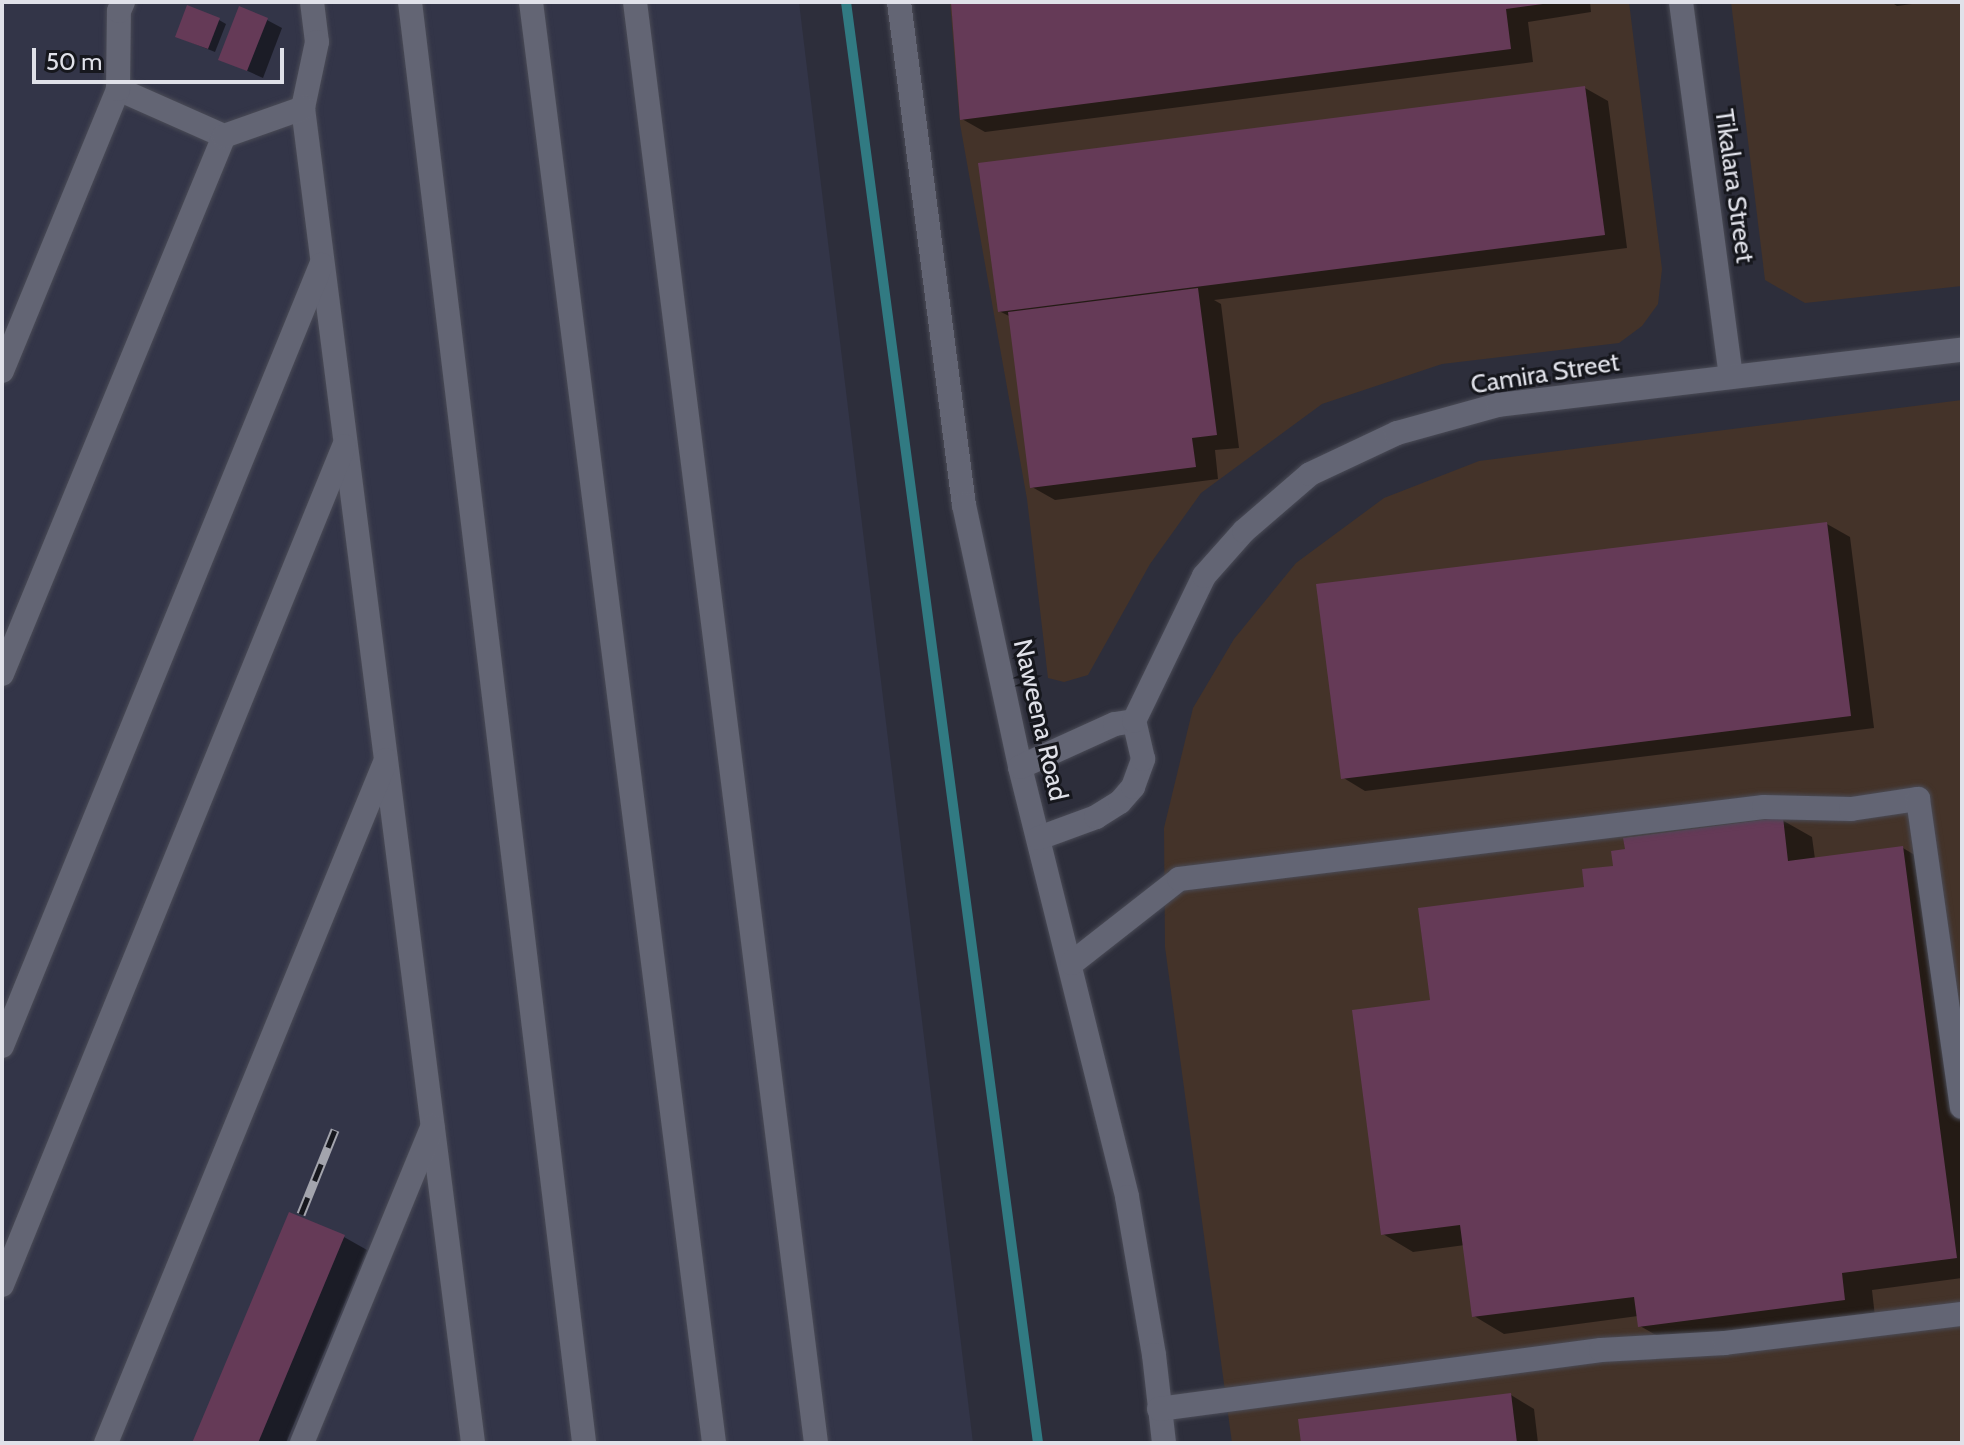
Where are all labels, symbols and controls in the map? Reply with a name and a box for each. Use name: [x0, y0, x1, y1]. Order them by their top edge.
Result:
scale bar: [36, 32, 288, 82]
text: 50 m: [46, 47, 102, 76]
street label: Tikalara Street: [1708, 107, 1760, 265]
street label: Camira Street: [1468, 347, 1622, 401]
street label: Naweena Road: [1006, 636, 1074, 804]

